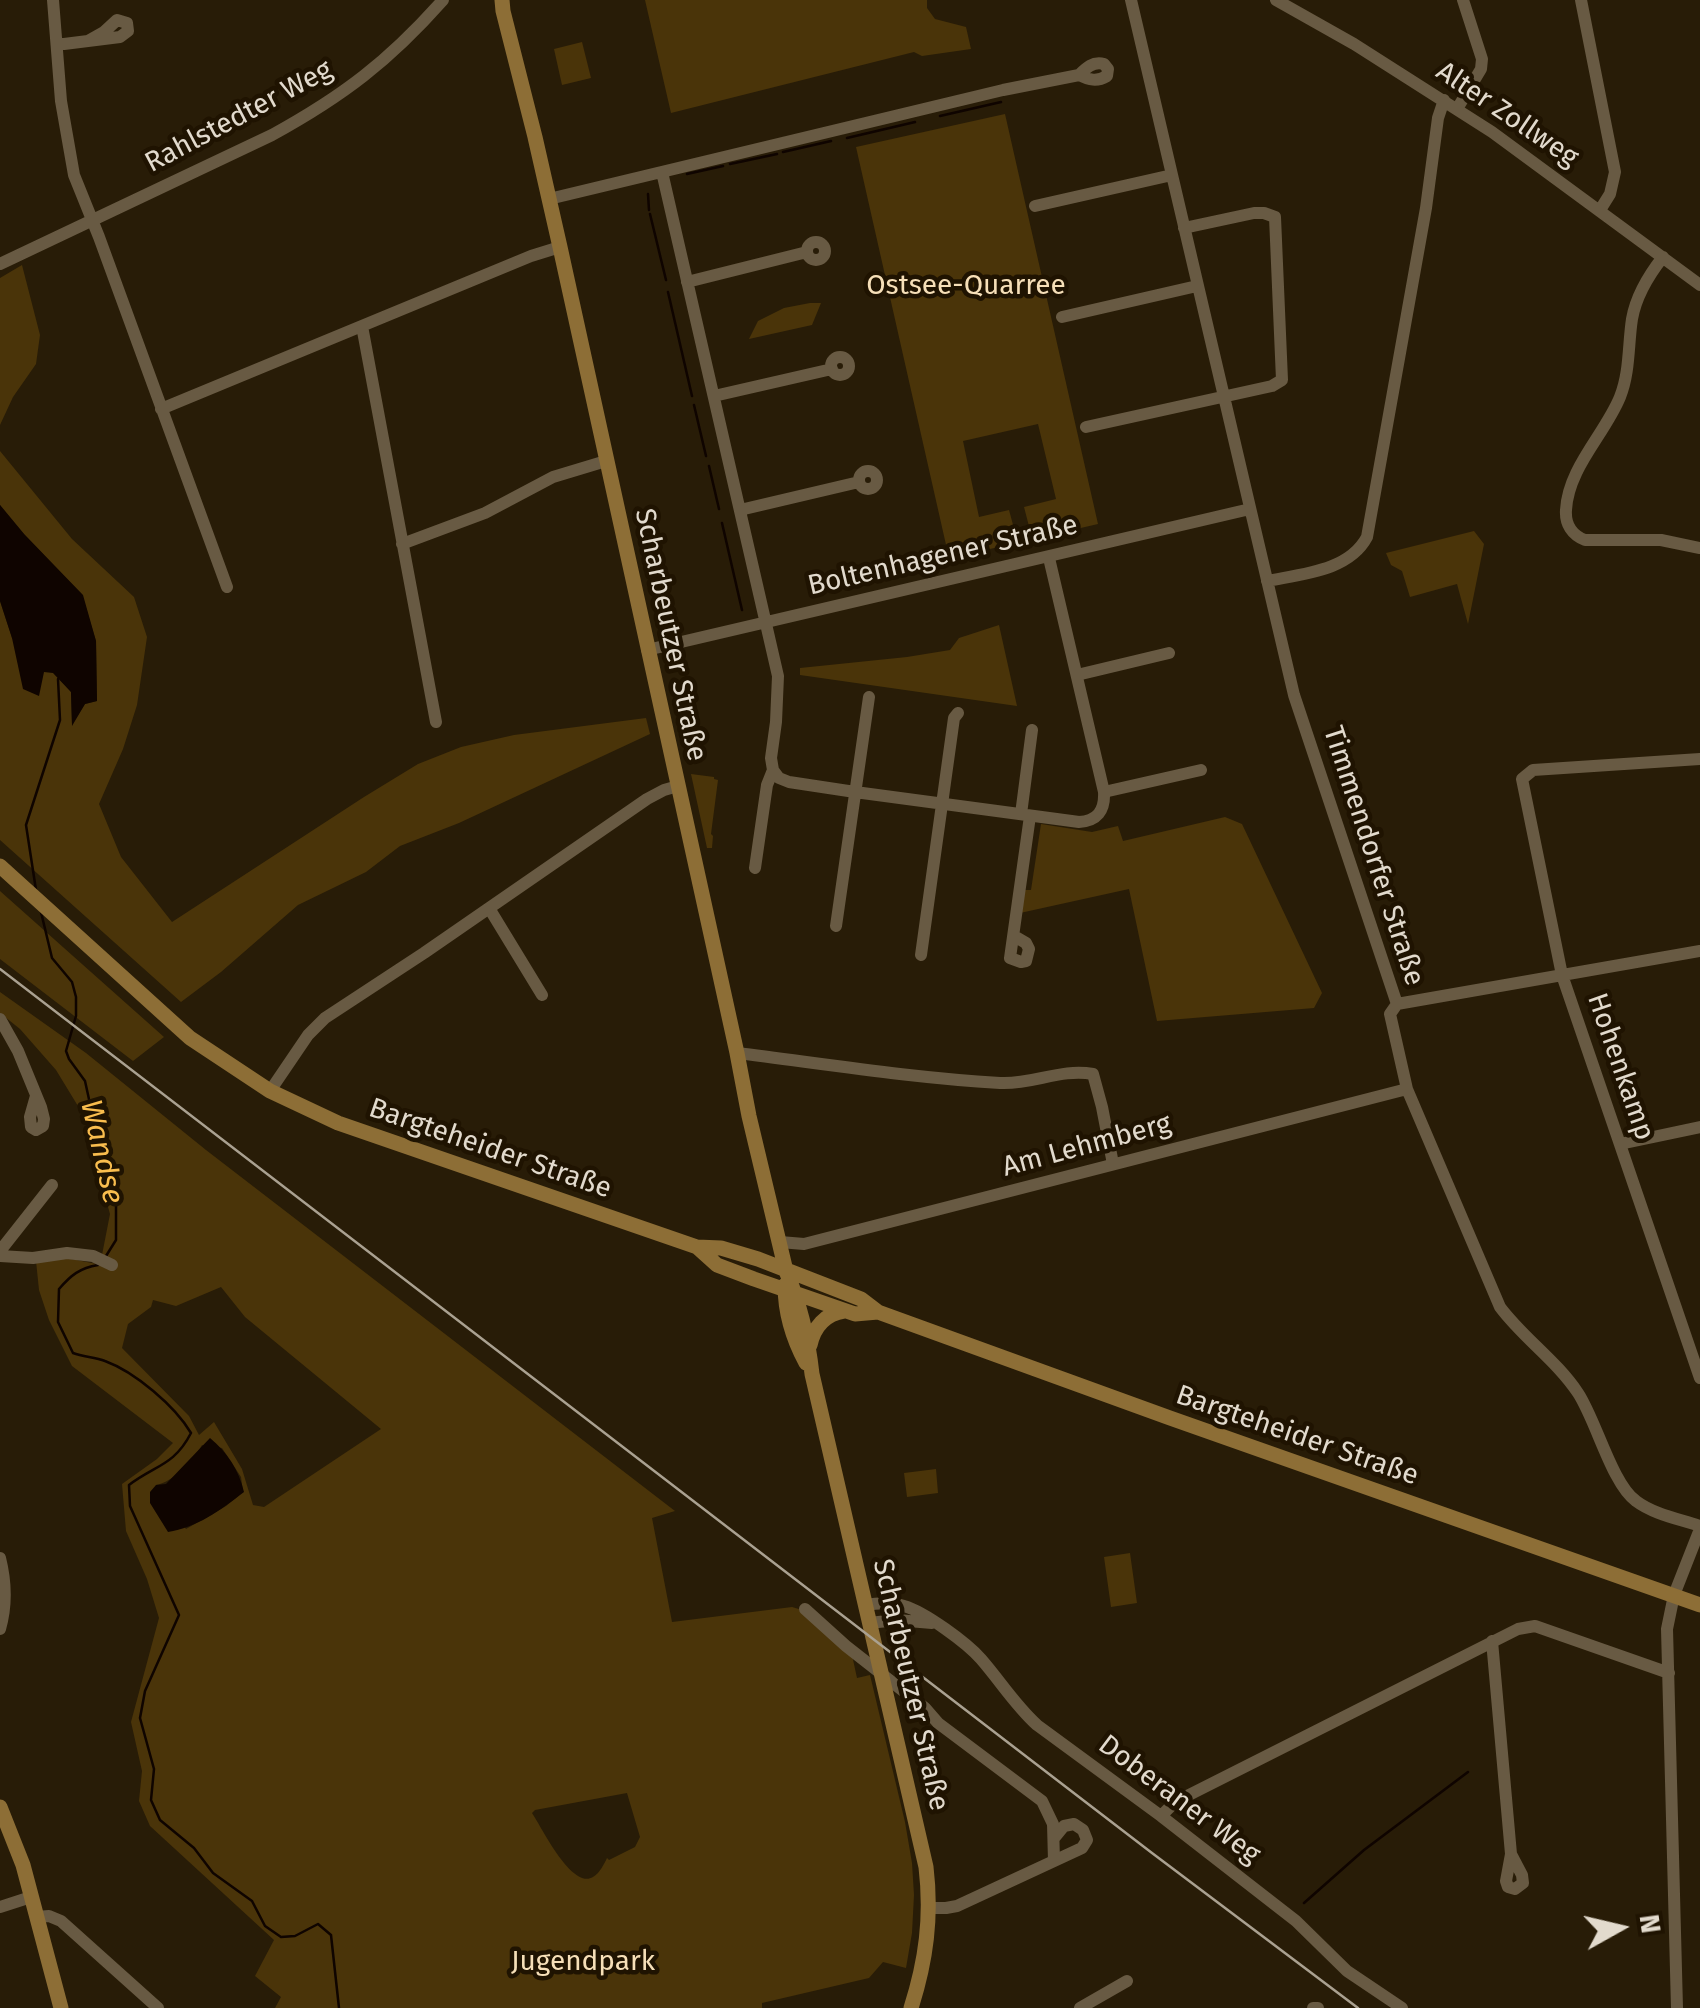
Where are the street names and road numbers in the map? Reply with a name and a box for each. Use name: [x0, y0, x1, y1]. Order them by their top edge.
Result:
street label: Rahlstedter Weg: [140, 54, 338, 180]
street label: Alter Zollweg: [1430, 55, 1584, 175]
street label: Scharbeutzer Straße: [627, 506, 713, 764]
street label: Boltenhagener Straße: [805, 509, 1081, 603]
street label: Timmendorfer Straße: [1315, 722, 1431, 990]
street label: Hohenkamp: [1579, 989, 1661, 1145]
street label: Bargteheider Straße: [364, 1092, 616, 1206]
street label: Am Lehmberg: [999, 1107, 1175, 1185]
street label: Bargteheider Straße: [1171, 1379, 1423, 1493]
street label: Scharbeutzer Straße: [865, 1556, 955, 1814]
street label: Doberaner Weg: [1091, 1728, 1267, 1872]

